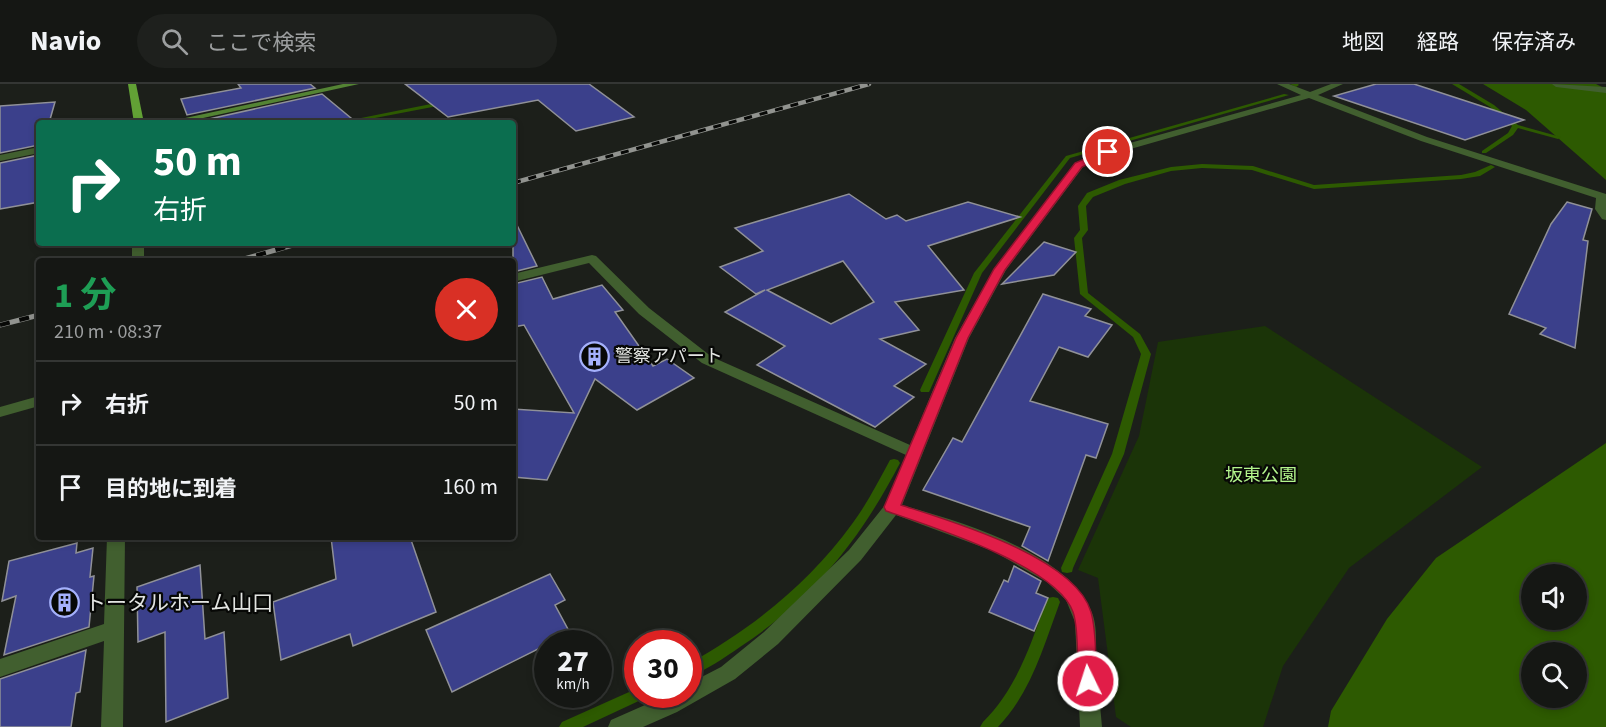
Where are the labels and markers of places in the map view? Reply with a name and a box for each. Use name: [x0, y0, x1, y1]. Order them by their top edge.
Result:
pin: [1082, 126, 1133, 177]
building icon: 警察アパート: [578, 340, 610, 372]
place label: 警察アパート: [615, 344, 723, 369]
building icon: トータルホーム山口: [48, 587, 80, 619]
place label: トータルホーム山口: [85, 588, 273, 618]

